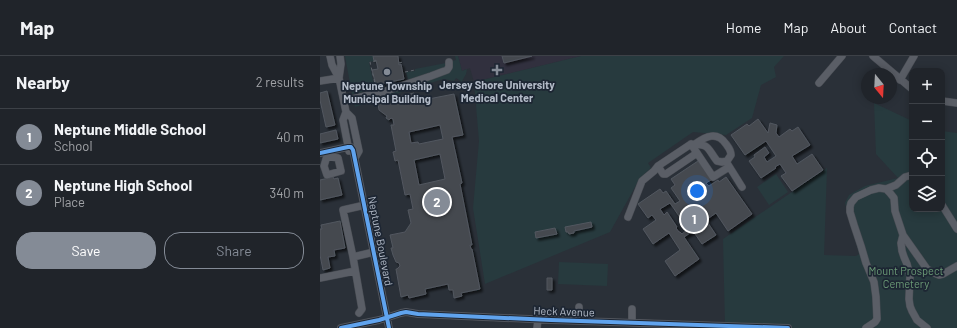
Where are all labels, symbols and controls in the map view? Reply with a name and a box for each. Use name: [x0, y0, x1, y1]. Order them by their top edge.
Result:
text: Map: [20, 16, 54, 39]
text: Home: [726, 19, 762, 36]
text: Map: [784, 19, 808, 36]
text: About: [830, 19, 867, 36]
text: Contact: [889, 19, 937, 36]
marker: Jersey Shore University Medical Center: [491, 64, 503, 76]
marker: Neptune Township Municipal Building: [382, 67, 392, 77]
north arrow: [861, 68, 897, 104]
map controls: [909, 68, 945, 212]
button: +: [909, 68, 945, 104]
text: Nearby: [16, 72, 70, 92]
text: 2 results: [256, 74, 304, 90]
place label: Jersey Shore University Medical Center: [439, 78, 555, 104]
place label: Neptune Township Municipal Building: [342, 79, 432, 105]
button: −: [909, 104, 945, 140]
text: Neptune Middle School: [54, 120, 206, 138]
text: 1: [27, 129, 31, 145]
text: 40 m: [276, 129, 304, 145]
text: School: [54, 138, 92, 154]
button: locate: [909, 140, 945, 176]
text: Neptune High School: [54, 176, 192, 194]
button: layers: [909, 176, 945, 212]
your location: [687, 181, 707, 201]
text: 2: [25, 185, 33, 201]
text: 340 m: [269, 185, 304, 201]
pin: 2: [424, 187, 450, 217]
text: Place: [54, 194, 85, 210]
street label: Neptune Boulevard: [366, 195, 396, 287]
pin: 1: [681, 204, 707, 234]
button: Save: [16, 232, 156, 269]
button: Share: [164, 232, 304, 269]
park label: Mount Prospect Cemetery: [868, 264, 944, 290]
street label: Heck Avenue: [533, 303, 595, 319]

